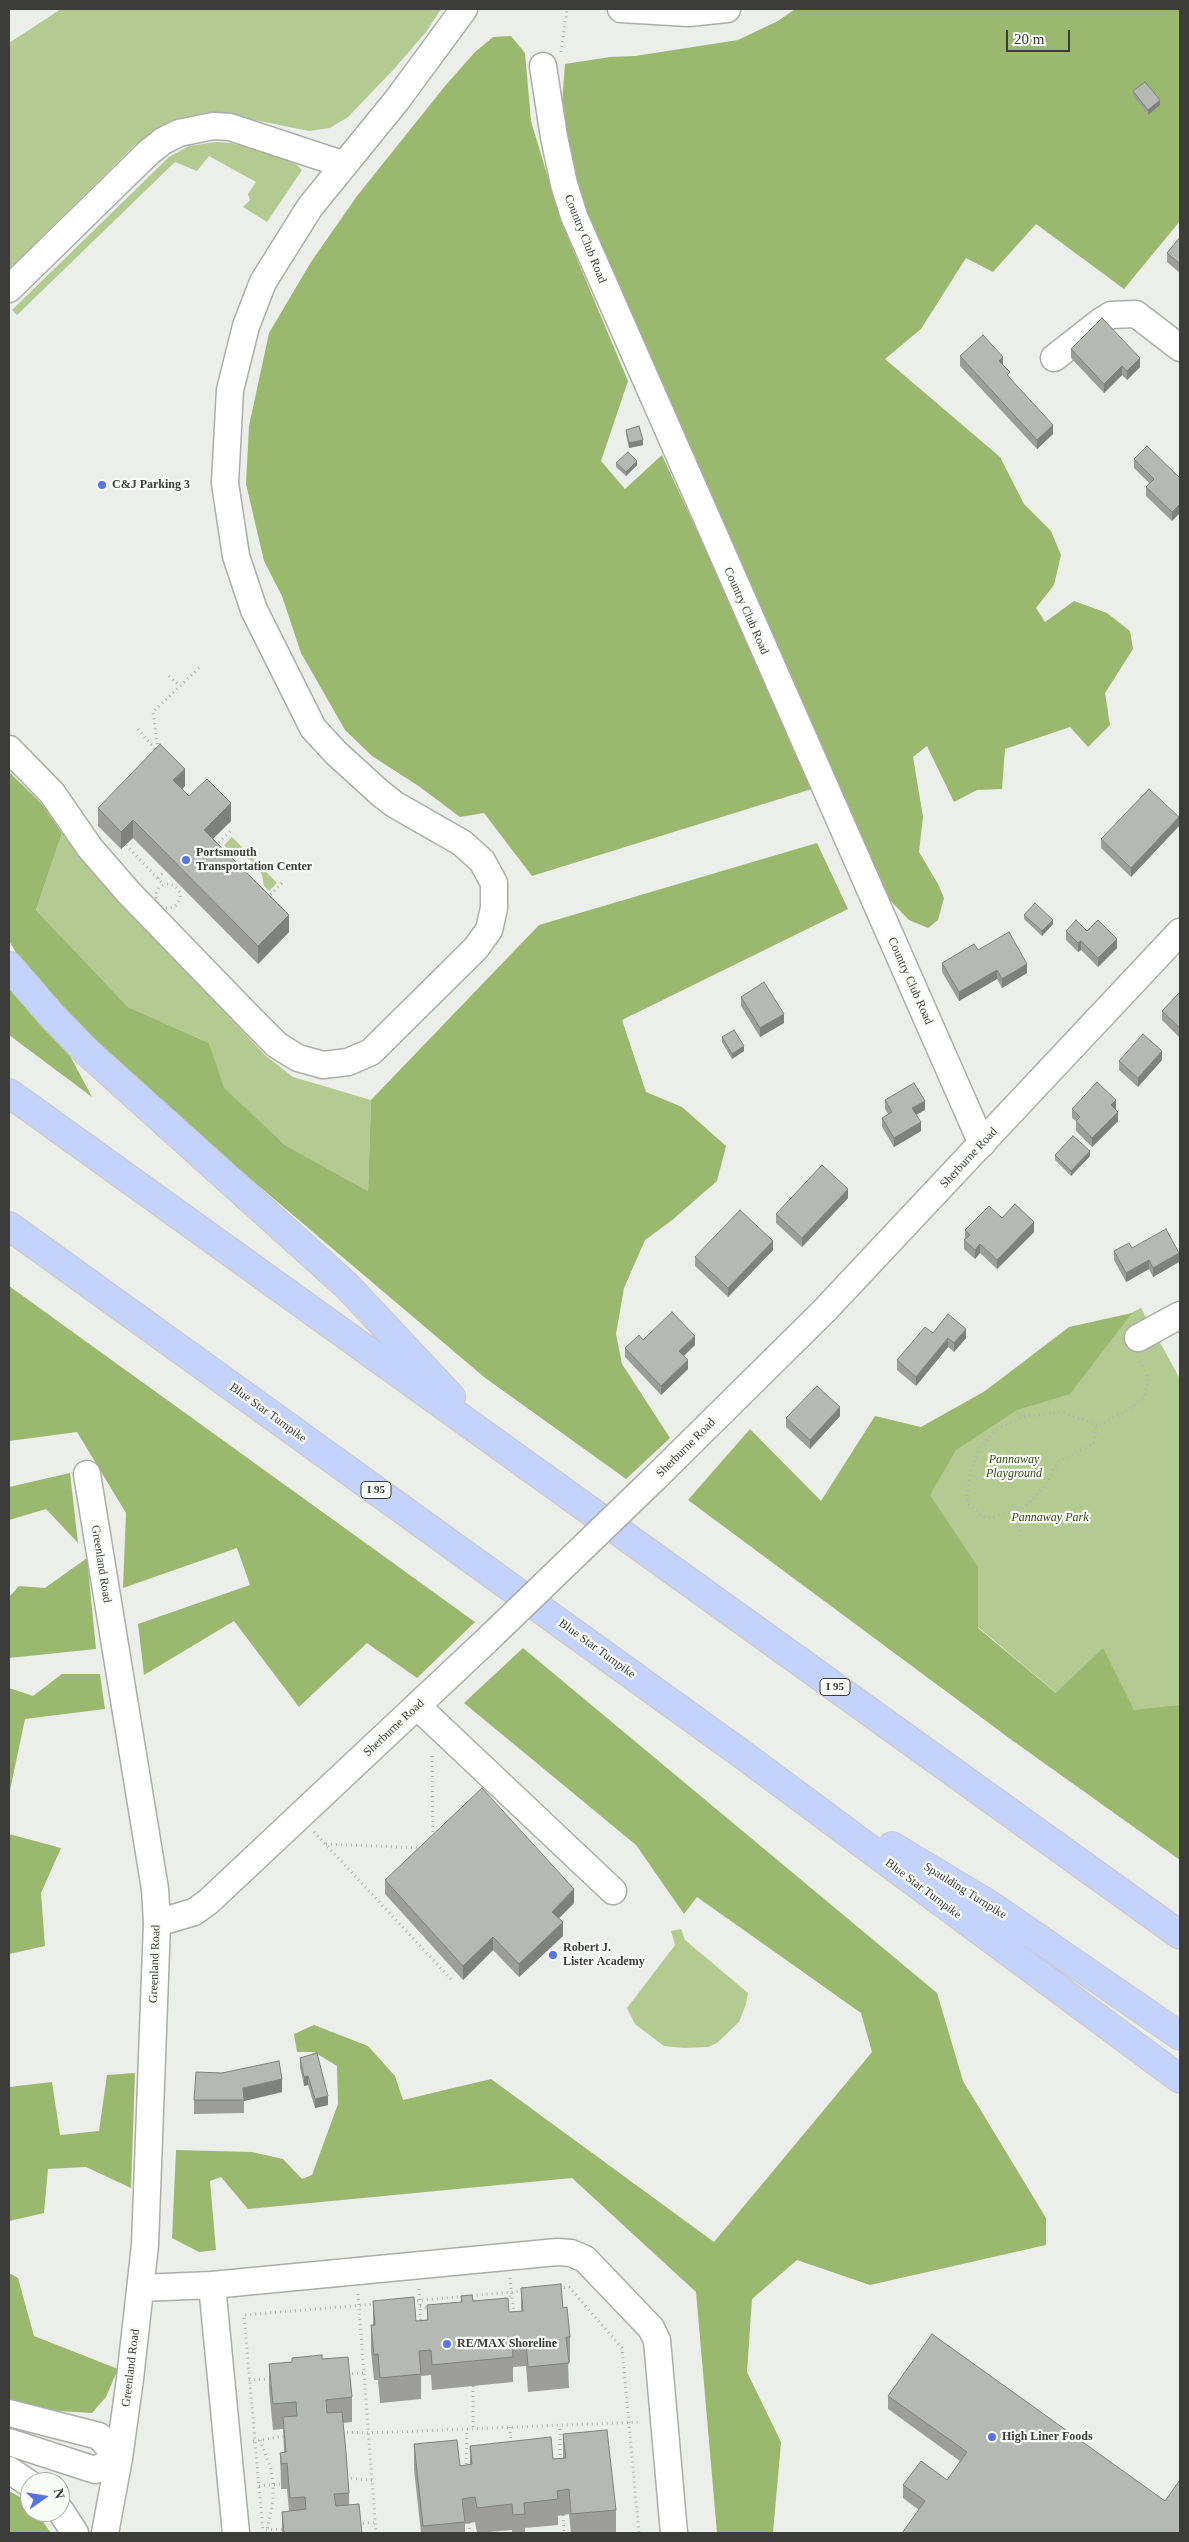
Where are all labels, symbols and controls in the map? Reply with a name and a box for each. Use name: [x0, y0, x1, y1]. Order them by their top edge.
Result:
scale bar: [1009, 20, 1073, 52]
text: 20 m: [1014, 31, 1044, 47]
street label: Country Club Road: [561, 193, 609, 285]
place label: C&J Parking 3: [112, 478, 190, 492]
marker: C&J Parking 3: [96, 479, 108, 491]
street label: Country Club Road: [720, 565, 772, 657]
place label: Portsmouth Transportation Center: [196, 846, 312, 874]
marker: Portsmouth Transportation Center: [180, 854, 192, 866]
street label: Country Club Road: [884, 935, 936, 1027]
street label: Sherburne Road: [937, 1125, 1001, 1191]
street label: Blue Star Turnpike: [227, 1380, 309, 1446]
street label: Sherburne Road: [653, 1415, 719, 1481]
park label: Pannaway Playground: [986, 1453, 1042, 1481]
road number: I 95: [361, 1482, 391, 1498]
park label: Pannaway Park: [1012, 1511, 1088, 1525]
street label: Greenland Road: [88, 1524, 114, 1604]
street label: Blue Star Turnpike: [556, 1616, 638, 1682]
road number: I 95: [820, 1678, 850, 1695]
street label: Sherburne Road: [361, 1696, 427, 1760]
street label: Blue Star Turnpike: [882, 1856, 964, 1922]
street label: Spaulding Turnpike: [921, 1860, 1009, 1922]
street label: Greenland Road: [146, 1925, 164, 2003]
place label: Robert J. Lister Academy: [563, 1941, 645, 1969]
marker: Robert J. Lister Academy: [547, 1949, 559, 1961]
street label: Greenland Road: [119, 2328, 143, 2408]
place label: RE/MAX Shoreline: [457, 2337, 557, 2351]
marker: RE/MAX Shoreline: [441, 2338, 453, 2350]
place label: High Liner Foods: [1002, 2430, 1093, 2444]
marker: High Liner Foods: [986, 2431, 998, 2443]
north arrow: [20, 2472, 70, 2522]
text: N: [51, 2487, 68, 2500]

